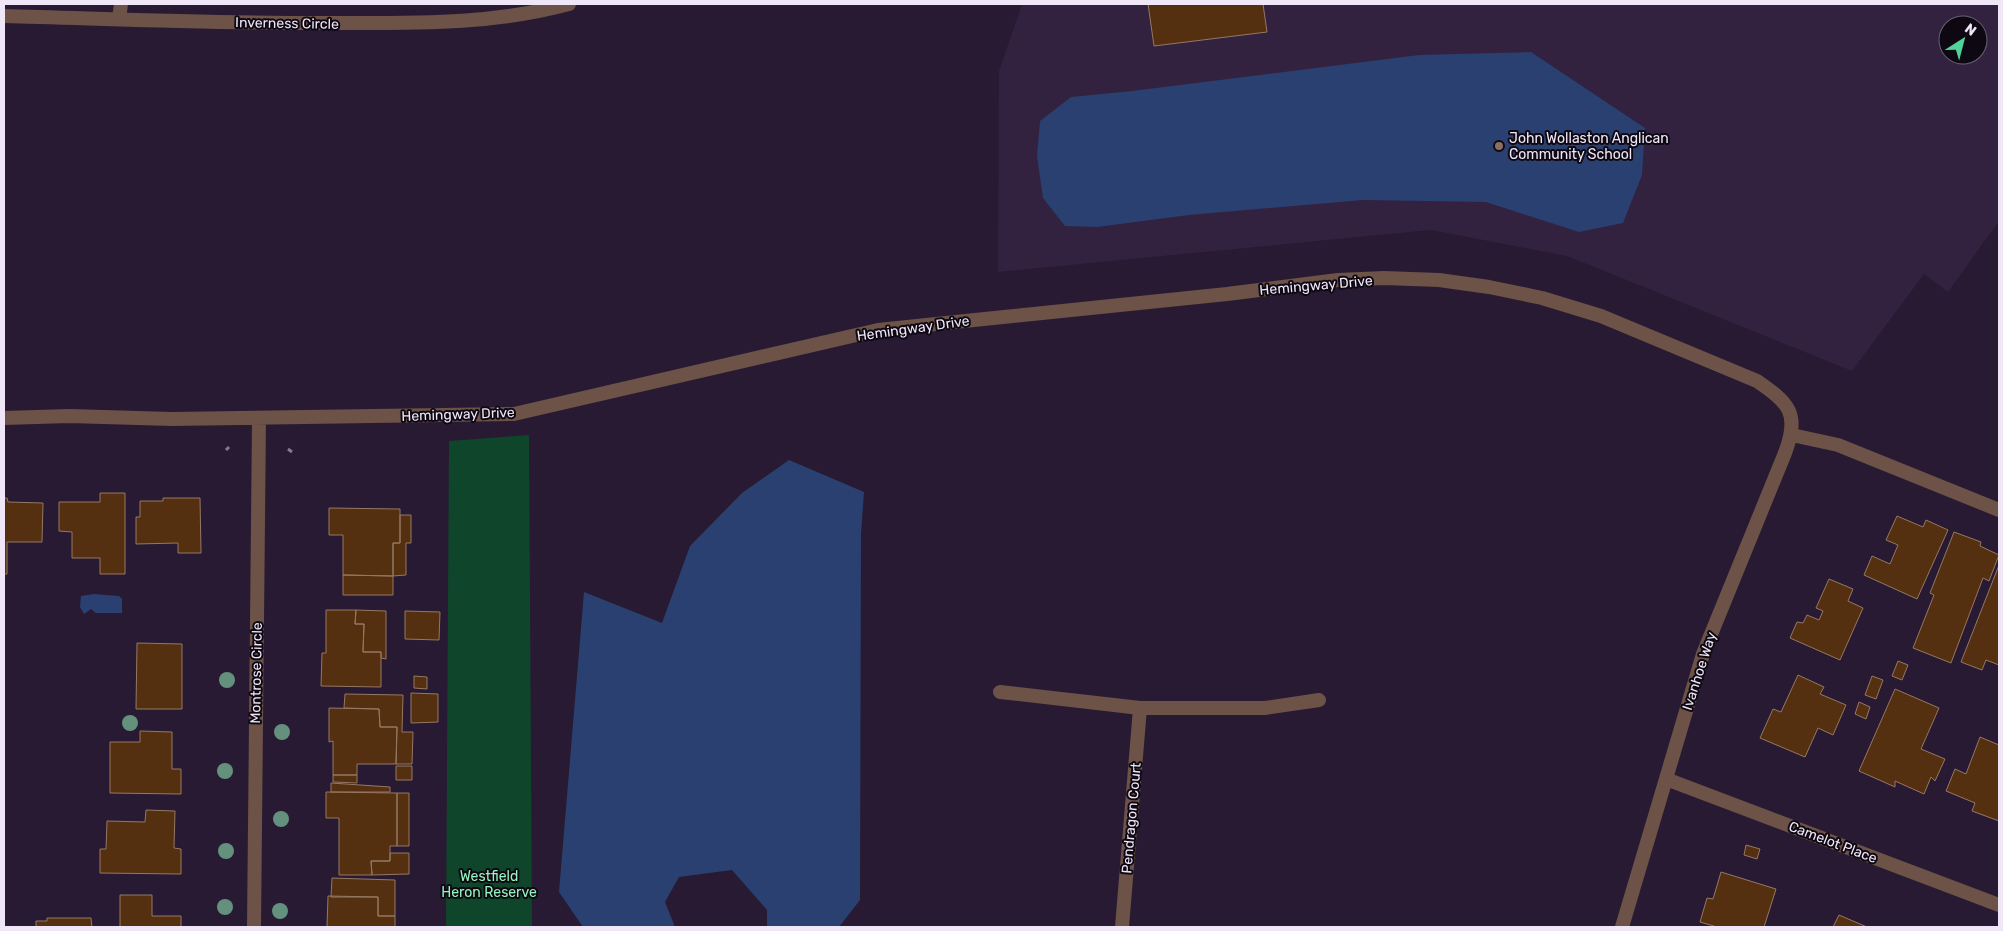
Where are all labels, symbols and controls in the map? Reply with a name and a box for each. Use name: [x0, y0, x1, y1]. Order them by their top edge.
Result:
street label: Inverness Circle: [235, 14, 339, 33]
north arrow: [1938, 15, 1988, 65]
text: N: [1961, 20, 1979, 40]
place label: John Wollaston Anglican Community School: [1509, 130, 1669, 163]
marker: John Wollaston Anglican Community School: [1493, 140, 1505, 152]
street label: Hemingway Drive: [1259, 272, 1374, 299]
street label: Hemingway Drive: [856, 312, 971, 345]
street label: Hemingway Drive: [401, 404, 515, 425]
street label: Montrose Circle: [247, 622, 266, 724]
street label: Ivanhoe Way: [1679, 630, 1720, 712]
street label: Pendragon Court: [1118, 761, 1145, 874]
street label: Camelot Place: [1786, 818, 1880, 867]
park label: Westfield Heron Reserve: [441, 868, 537, 901]

